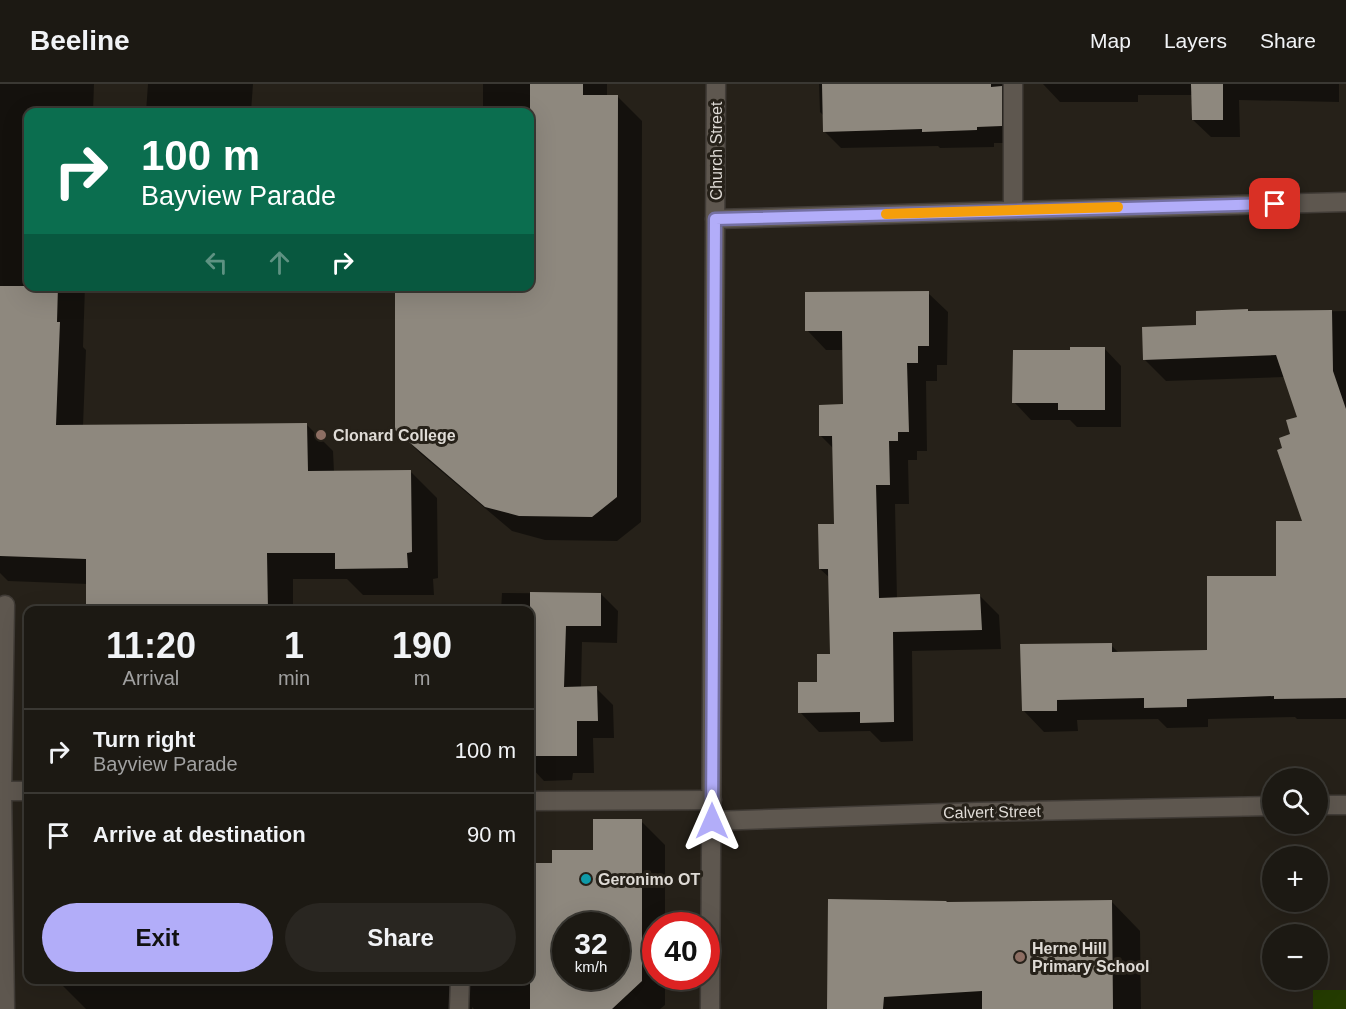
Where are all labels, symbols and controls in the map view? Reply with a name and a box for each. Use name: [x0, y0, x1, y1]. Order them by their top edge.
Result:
text: Beeline: [30, 25, 130, 56]
text: Map: [1090, 29, 1131, 52]
text: Layers: [1164, 29, 1227, 52]
text: Share: [1260, 29, 1316, 52]
street label: Church Street: [708, 101, 725, 200]
icon: right: [42, 132, 120, 210]
text: 100 m: [141, 132, 260, 179]
pin: [1249, 178, 1300, 229]
text: Bayview Parade: [141, 181, 336, 211]
icon: arrive: [1258, 187, 1291, 220]
icon: left: [200, 246, 233, 279]
icon: ahead: [263, 246, 296, 279]
icon: right: [326, 246, 359, 279]
place label: Clonard College: [333, 427, 456, 444]
marker: Clonard College: [314, 428, 328, 442]
text: 11:20: [106, 625, 196, 666]
text: 1: [284, 625, 304, 666]
text: 190: [392, 625, 452, 666]
text: Arrival: [123, 667, 179, 689]
text: min: [278, 667, 310, 689]
text: m: [414, 667, 430, 689]
text: Turn right: [93, 727, 195, 752]
icon: right: [42, 735, 75, 768]
text: 100 m: [455, 738, 516, 763]
text: Bayview Parade: [93, 753, 238, 775]
map controls: [1262, 768, 1328, 990]
button: search: [1262, 768, 1328, 834]
position arrow: [680, 789, 744, 853]
street label: Calvert Street: [943, 803, 1042, 821]
icon: arrive: [42, 819, 75, 852]
text: Arrive at destination: [93, 822, 306, 847]
text: 90 m: [467, 822, 516, 847]
button: +: [1262, 846, 1328, 912]
place label: Geronimo OT: [598, 871, 700, 888]
marker: Geronimo OT: [579, 872, 593, 886]
button: Exit: [42, 903, 273, 972]
button: Share: [285, 903, 516, 972]
speed limit sign: 40: [642, 912, 720, 990]
button: −: [1262, 924, 1328, 990]
text: 32: [574, 927, 608, 960]
place label: Herne Hill Primary School: [1032, 940, 1149, 975]
marker: Herne Hill Primary School: [1013, 950, 1027, 964]
text: km/h: [575, 958, 607, 975]

